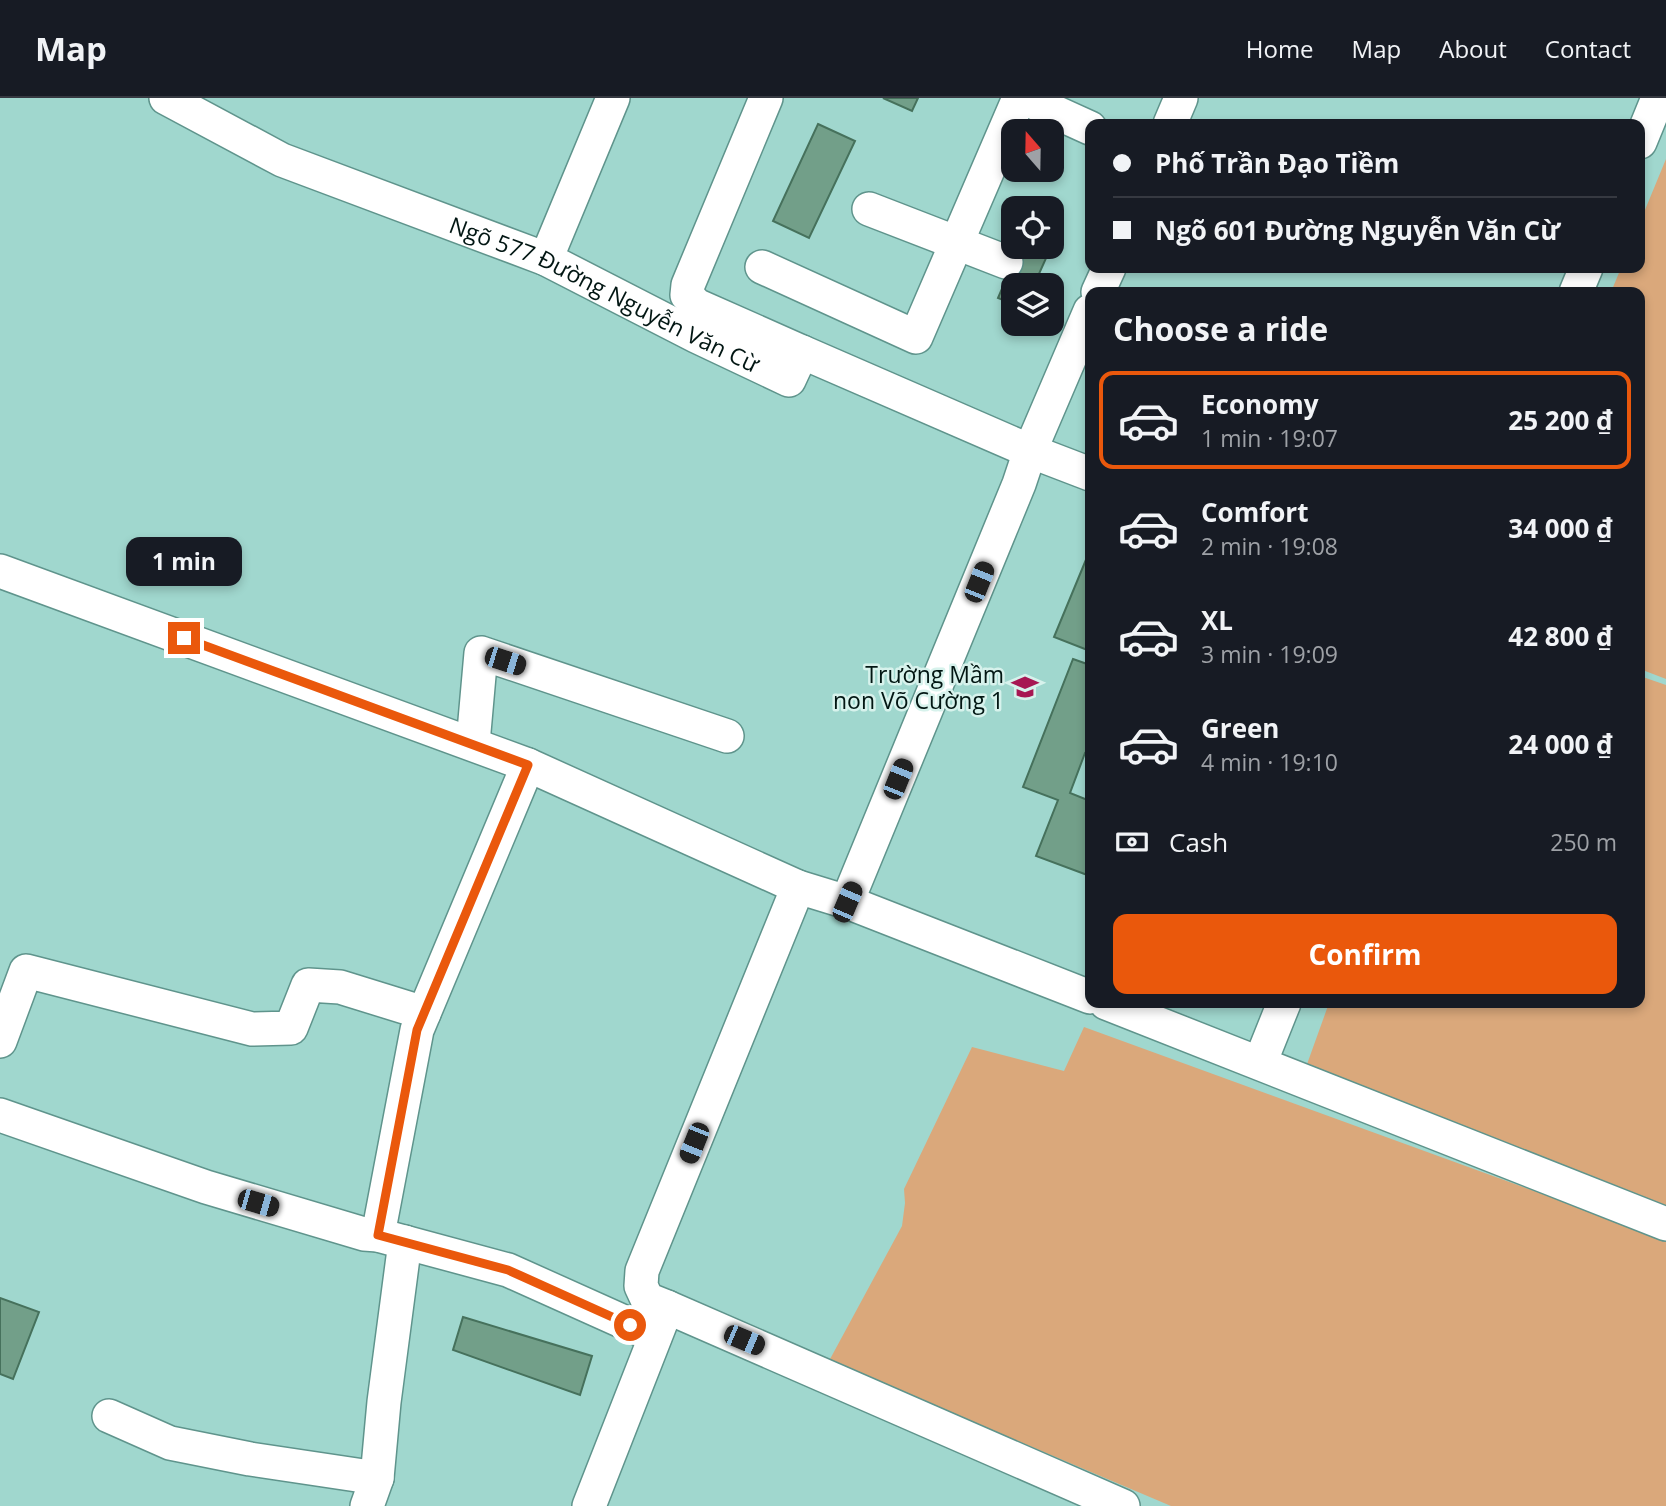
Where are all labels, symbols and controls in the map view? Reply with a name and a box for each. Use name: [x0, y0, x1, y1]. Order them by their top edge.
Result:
text: Map: [35, 26, 107, 71]
text: Home: [1246, 32, 1314, 65]
text: Map: [1352, 32, 1401, 65]
text: About: [1439, 32, 1507, 65]
text: Contact: [1545, 32, 1631, 65]
north arrow: [1001, 119, 1064, 182]
map controls: [1001, 119, 1064, 336]
text: Phố Trần Đạo Tiềm: [1155, 145, 1399, 181]
button: locate: [1001, 196, 1064, 259]
street label: Ngõ 577 Đường Nguyễn Văn Cừ: [445, 208, 765, 380]
text: Ngõ 601 Đường Nguyễn Văn Cừ: [1155, 212, 1560, 248]
button: layers: [1001, 273, 1064, 336]
text: Choose a ride: [1113, 307, 1328, 350]
text: Economy: [1201, 386, 1319, 422]
icon: car: [1117, 389, 1180, 452]
text: 25 200 ₫: [1508, 402, 1613, 438]
text: 1 min · 19:07: [1201, 422, 1338, 454]
text: Comfort: [1201, 494, 1308, 530]
icon: car: [1117, 497, 1180, 560]
text: 34 000 ₫: [1508, 510, 1613, 546]
text: 2 min · 19:08: [1201, 530, 1338, 562]
callout: 1 min: [126, 536, 242, 586]
text: 1 min: [152, 545, 216, 577]
car: [962, 559, 997, 605]
text: XL: [1201, 602, 1233, 638]
icon: car: [1117, 605, 1180, 668]
text: 42 800 ₫: [1508, 618, 1613, 654]
route end: [168, 622, 200, 654]
text: 3 min · 19:09: [1201, 638, 1338, 670]
car: [482, 645, 529, 677]
place label: Trường Mầm non Võ Cường 1: [833, 658, 1004, 716]
school or university icon: Trường Mầm non Võ Cường 1: [1010, 672, 1040, 702]
text: Green: [1201, 710, 1279, 746]
icon: car: [1117, 713, 1180, 776]
text: 24 000 ₫: [1508, 726, 1613, 762]
text: 4 min · 19:10: [1201, 746, 1338, 778]
car: [881, 756, 916, 802]
icon: cash: [1113, 823, 1151, 861]
text: Cash: [1169, 824, 1228, 860]
text: 250 m: [1550, 826, 1617, 858]
car: [830, 879, 865, 925]
button: Confirm: [1113, 914, 1617, 994]
car: [677, 1120, 712, 1166]
car: [235, 1187, 282, 1219]
route start: [614, 1309, 646, 1341]
car: [721, 1322, 768, 1358]

